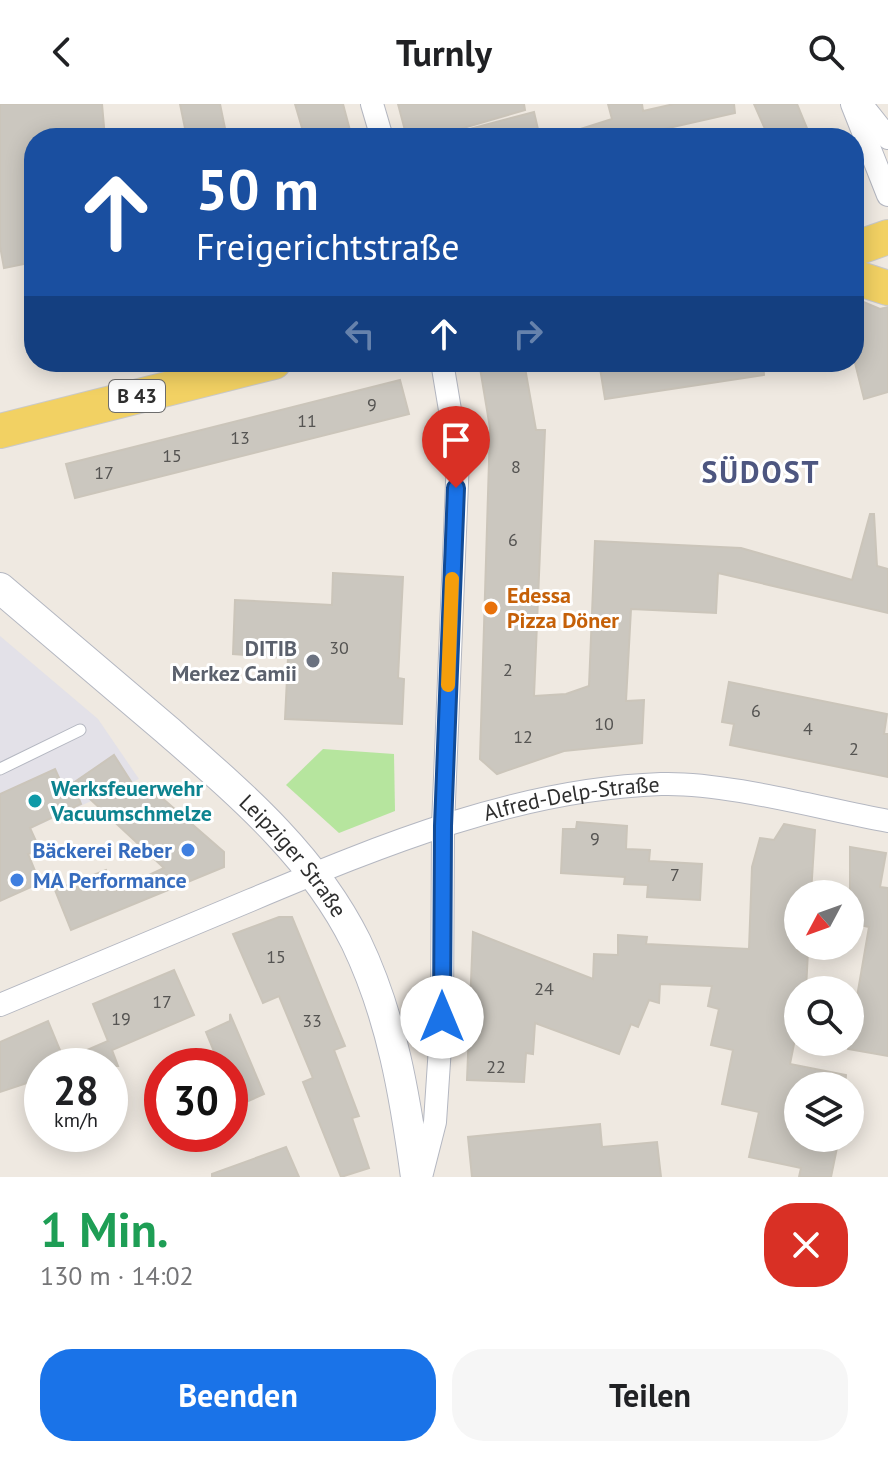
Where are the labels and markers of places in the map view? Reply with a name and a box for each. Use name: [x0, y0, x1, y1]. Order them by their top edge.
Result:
pin: [422, 406, 490, 488]
place label: Edessa Pizza Döner: [507, 581, 619, 634]
marker: Edessa Pizza Döner: [482, 599, 500, 617]
place label: DITIB Merkez Camii: [172, 634, 297, 687]
marker: DITIB Merkez Camii: [304, 652, 322, 670]
place label: Werksfeuerwehr Vacuumschmelze: [50, 774, 212, 827]
marker: Werksfeuerwehr Vacuumschmelze: [26, 792, 44, 810]
place label: Bäckerei Reber: [32, 836, 172, 864]
marker: Bäckerei Reber: [179, 841, 197, 859]
place label: MA Performance: [33, 866, 187, 894]
marker: MA Performance: [8, 871, 26, 889]

